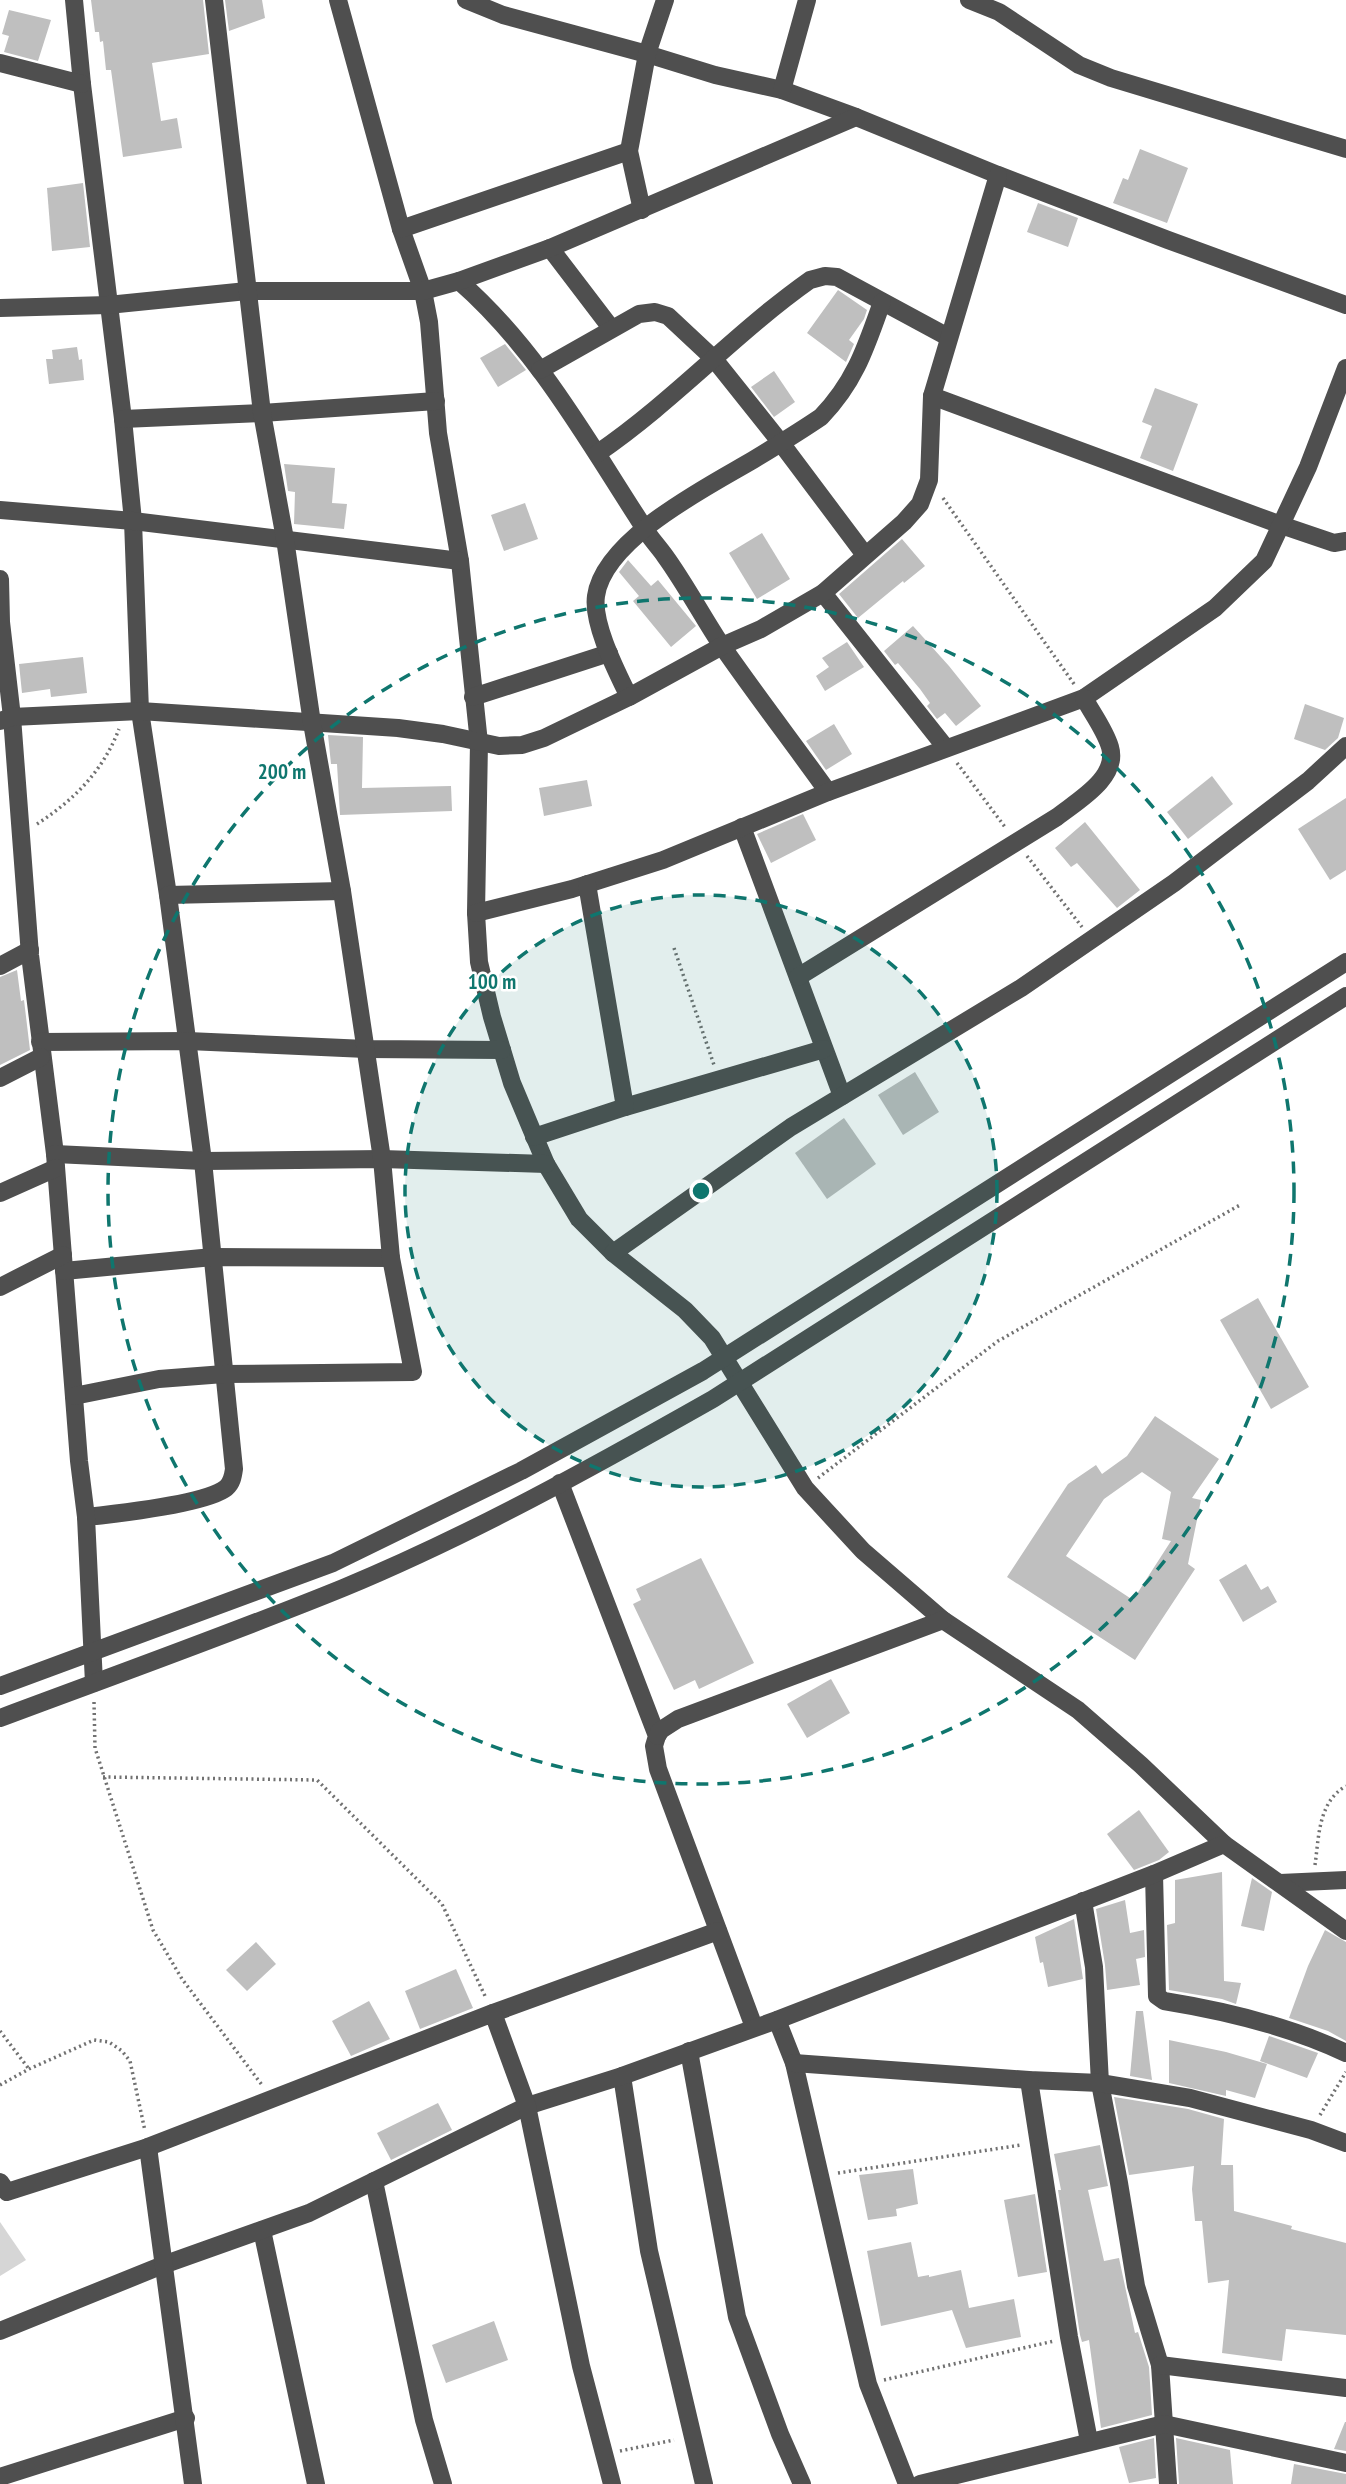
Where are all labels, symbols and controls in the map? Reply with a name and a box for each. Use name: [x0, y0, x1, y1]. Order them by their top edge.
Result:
text: 200 m: [258, 758, 306, 785]
text: 100 m: [468, 968, 516, 995]
centre of rings: [689, 1179, 713, 1203]

